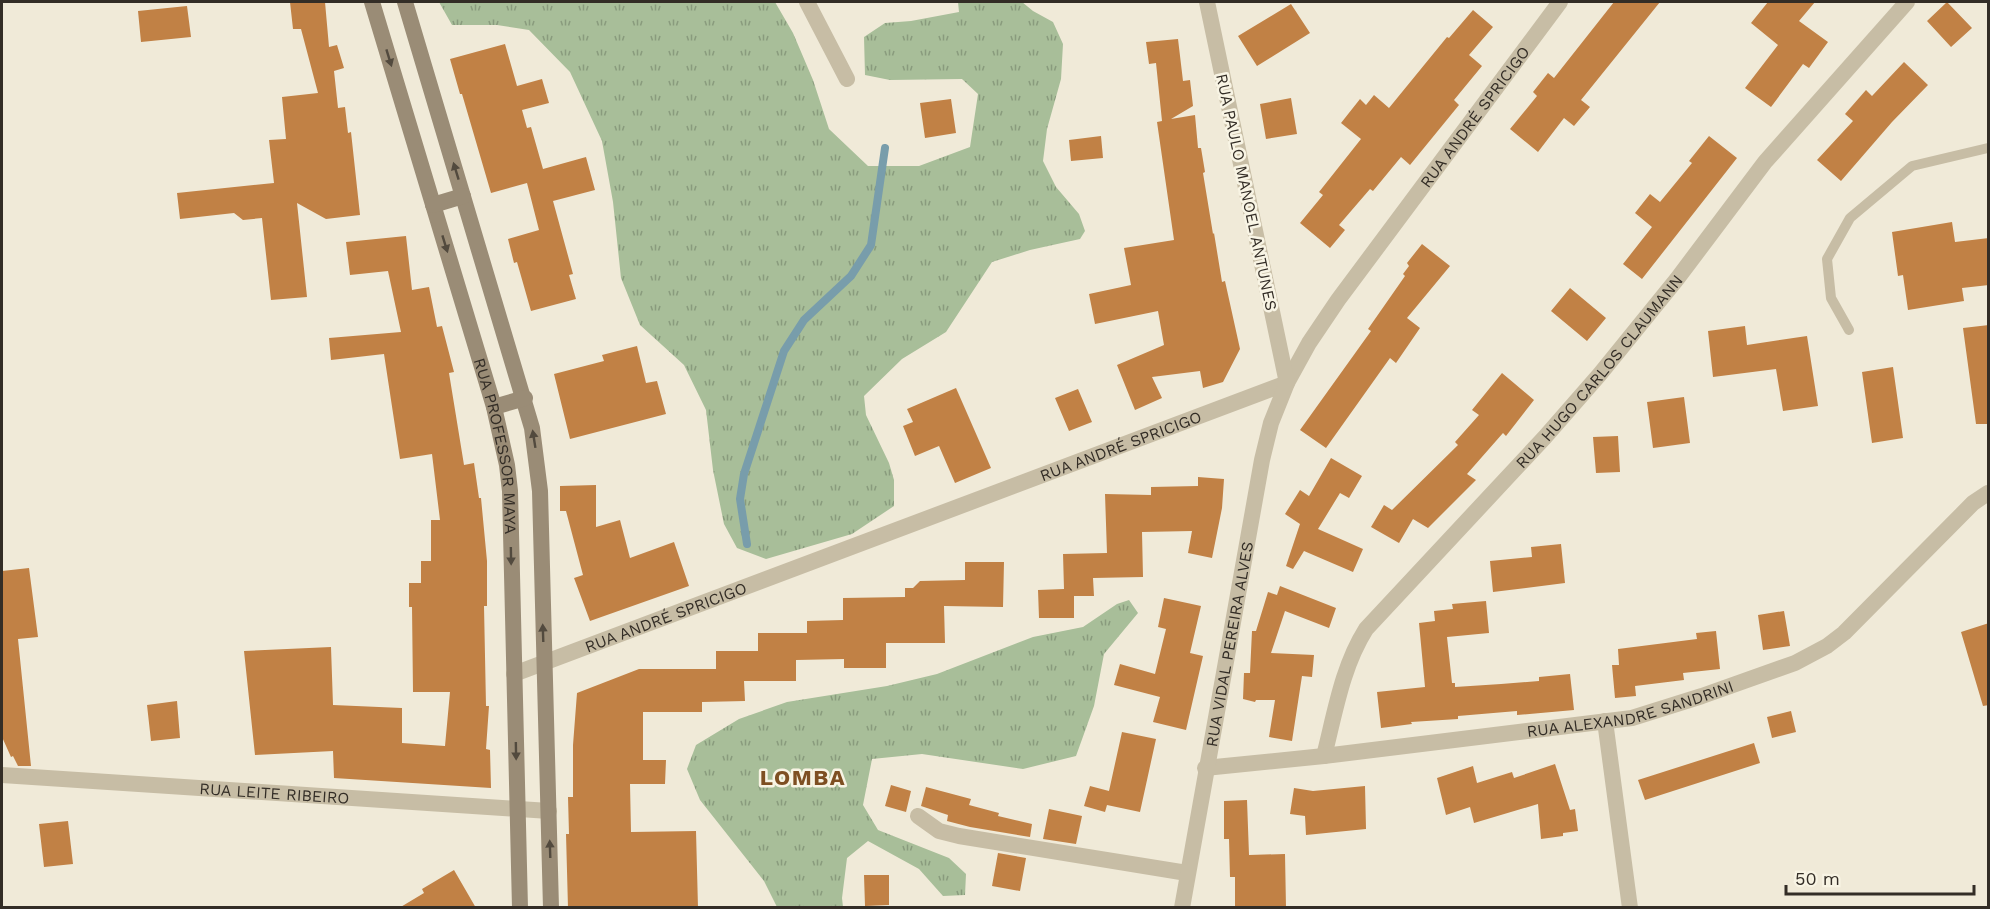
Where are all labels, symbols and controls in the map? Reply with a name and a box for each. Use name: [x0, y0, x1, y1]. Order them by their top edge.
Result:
street label: RUA ANDRÉ SPRICIGO: [1416, 43, 1534, 191]
one-way arrow: [385, 49, 394, 67]
street label: RUA PAULO MANOEL ANTUNES: [1212, 72, 1281, 312]
one-way arrow: [451, 162, 460, 180]
one-way arrow: [441, 235, 450, 253]
street label: RUA HUGO CARLOS CLAUMANN: [1512, 271, 1687, 472]
street label: RUA PROFESSOR MAYA: [470, 356, 520, 535]
street label: RUA ANDRÉ SPRICIGO: [1037, 407, 1204, 485]
one-way arrow: [529, 429, 538, 448]
street label: RUA VIDAL PEREIRA ALVES: [1202, 540, 1257, 748]
one-way arrow: [506, 547, 516, 566]
street label: RUA ANDRÉ SPRICIGO: [582, 578, 749, 656]
one-way arrow: [539, 624, 548, 643]
street label: RUA ALEXANDRE SANDRINI: [1526, 677, 1736, 741]
one-way arrow: [511, 742, 521, 761]
district label: LOMBA: [760, 765, 846, 790]
street label: RUA LEITE RIBEIRO: [199, 779, 350, 808]
one-way arrow: [545, 840, 554, 859]
scale bar: [1786, 858, 1974, 896]
text: 50 m: [1795, 868, 1840, 889]

